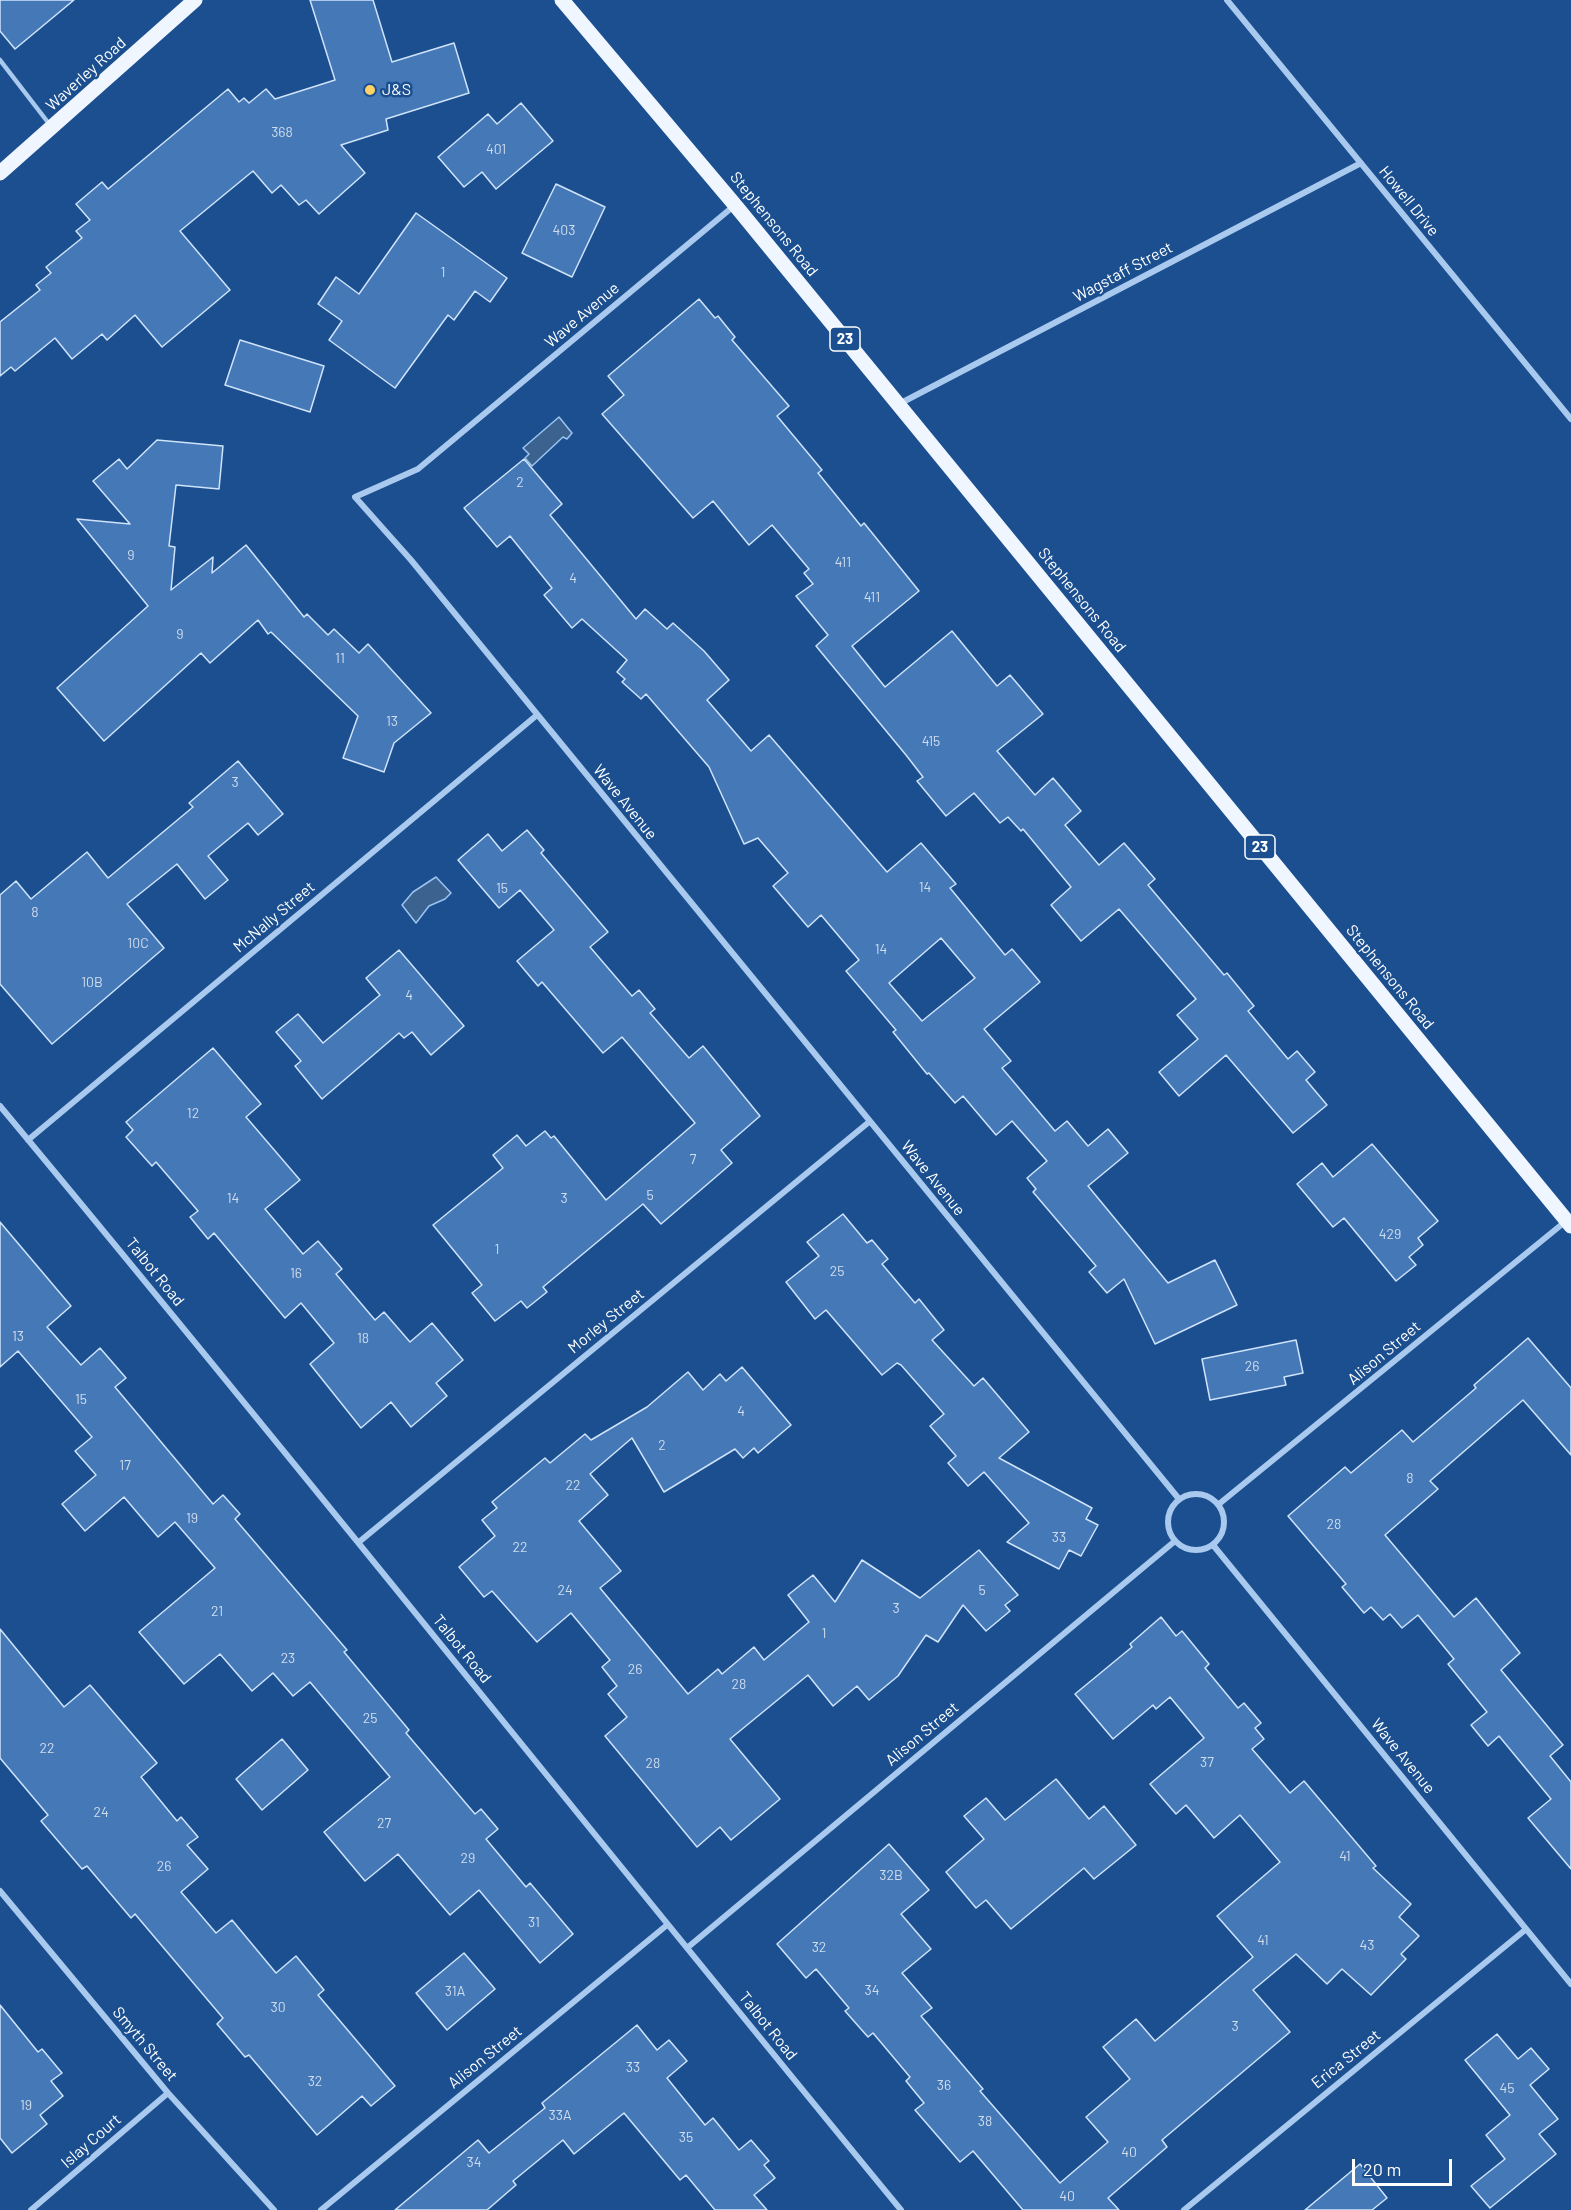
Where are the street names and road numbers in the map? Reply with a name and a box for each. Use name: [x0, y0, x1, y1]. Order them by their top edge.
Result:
street label: Waverley Road: [42, 33, 130, 115]
street label: Howell Drive: [1375, 162, 1443, 240]
street label: Stephensons Road: [726, 168, 822, 280]
street label: Wagstaff Street: [1070, 238, 1176, 306]
street label: Wave Avenue: [541, 278, 623, 352]
road number: 23: [830, 327, 860, 351]
street label: Stephensons Road: [1034, 544, 1130, 656]
street label: Wave Avenue: [589, 760, 661, 844]
road number: 23: [1245, 835, 1275, 859]
street label: McNally Street: [229, 877, 319, 957]
street label: Stephensons Road: [1342, 921, 1438, 1033]
street label: Wave Avenue: [897, 1136, 969, 1220]
street label: Talbot Road: [122, 1234, 188, 1310]
street label: Morley Street: [564, 1285, 648, 1357]
street label: Alison Street: [1344, 1317, 1424, 1389]
street label: Talbot Road: [429, 1611, 495, 1687]
street label: Alison Street: [882, 1698, 962, 1770]
street label: Wave Avenue: [1367, 1714, 1439, 1798]
street label: Talbot Road: [735, 1988, 801, 2064]
street label: Smyth Street: [108, 2003, 182, 2085]
street label: Alison Street: [444, 2021, 526, 2093]
street label: Erica Street: [1308, 2025, 1384, 2093]
street label: Islay Court: [57, 2110, 125, 2172]

